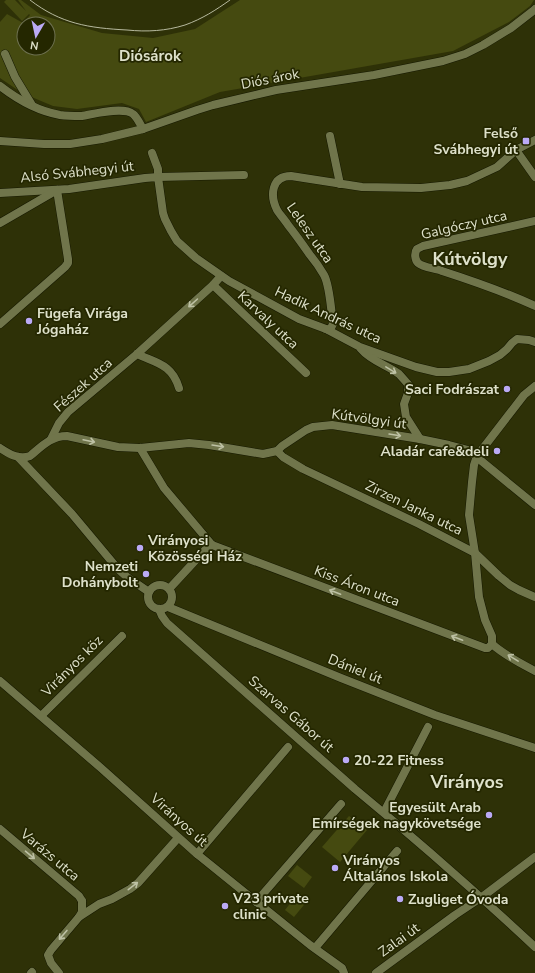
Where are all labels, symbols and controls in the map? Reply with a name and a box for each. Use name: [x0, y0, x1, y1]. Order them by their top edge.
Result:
north arrow: [16, 16, 56, 56]
text: N: [29, 37, 40, 53]
district label: Diósárok: [119, 46, 182, 66]
street label: Diós árok: [239, 64, 302, 94]
place label: Felső Svábhegyi út: [434, 124, 519, 159]
marker: Felső Svábhegyi út: [521, 136, 531, 146]
street label: Alsó Svábhegyi út: [19, 157, 135, 187]
street label: Lelesz utca: [282, 199, 338, 267]
street label: Galgóczy utca: [419, 206, 509, 244]
district label: Kútvölgy: [433, 247, 508, 271]
street label: Hadik András utca: [272, 282, 384, 348]
street label: Karvaly utca: [233, 287, 303, 353]
one-way arrow: [187, 299, 198, 308]
place label: Fügefa Virága Jógaház: [36, 304, 128, 339]
marker: Fügefa Virága Jógaház: [24, 316, 34, 326]
street label: Fészek utca: [50, 354, 116, 416]
one-way arrow: [385, 366, 397, 374]
place label: Saci Fodrászat: [405, 380, 500, 399]
marker: Saci Fodrászat: [502, 384, 512, 394]
street label: Kútvölgyi út: [330, 404, 408, 434]
one-way arrow: [388, 431, 401, 439]
one-way arrow: [82, 438, 95, 446]
one-way arrow: [211, 442, 224, 450]
place label: Aladár cafe&deli: [380, 442, 489, 461]
marker: Aladár cafe&deli: [492, 446, 502, 456]
street label: Zirzen Janka utca: [362, 476, 466, 540]
place label: Virányosi Közösségi Ház: [147, 531, 242, 566]
marker: Virányosi Közösségi Ház: [135, 543, 145, 553]
place label: Nemzeti Dohánybolt: [62, 557, 139, 592]
street label: Kiss Áron utca: [312, 561, 402, 611]
marker: Nemzeti Dohánybolt: [141, 569, 151, 579]
one-way arrow: [330, 587, 342, 595]
street label: Virányos köz: [37, 631, 107, 701]
one-way arrow: [451, 633, 463, 641]
street label: Dániel út: [325, 650, 385, 689]
one-way arrow: [507, 654, 519, 662]
street label: Szarvas Gábor út: [244, 672, 338, 757]
place label: 20-22 Fitness: [354, 751, 444, 770]
marker: 20-22 Fitness: [341, 755, 351, 765]
district label: Virányos: [429, 770, 504, 794]
street label: Virányos út: [145, 788, 212, 851]
place label: Egyesült Arab Emírségek nagykövetsége: [312, 798, 481, 833]
marker: Egyesült Arab Emírségek nagykövetsége: [484, 810, 494, 820]
street label: Varázs utca: [16, 824, 84, 885]
one-way arrow: [24, 850, 35, 859]
place label: Virányos Általános Iskola: [342, 851, 448, 886]
marker: Virányos Általános Iskola: [330, 863, 340, 873]
one-way arrow: [128, 882, 139, 891]
place label: V23 private clinic: [232, 889, 309, 924]
place label: Zugliget Óvoda: [408, 890, 508, 909]
marker: Zugliget Óvoda: [395, 894, 405, 904]
marker: V23 private clinic: [220, 901, 230, 911]
street label: Zalai út: [375, 919, 424, 961]
one-way arrow: [59, 930, 68, 941]

